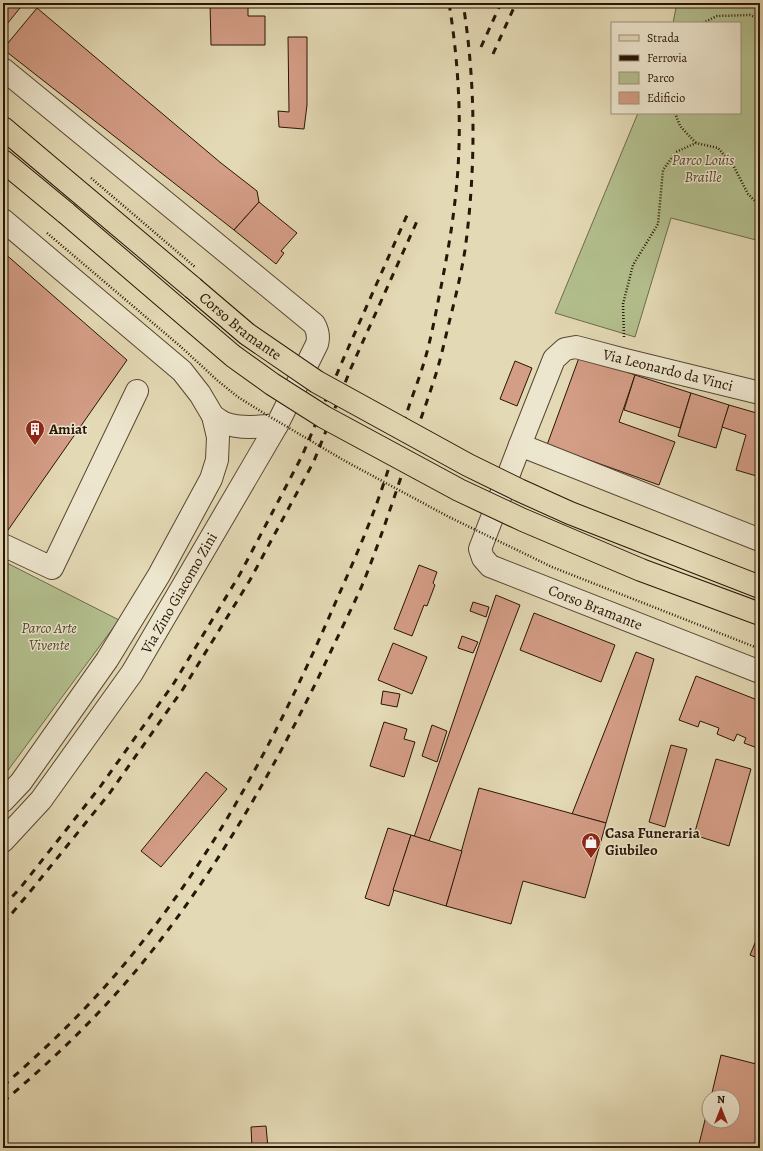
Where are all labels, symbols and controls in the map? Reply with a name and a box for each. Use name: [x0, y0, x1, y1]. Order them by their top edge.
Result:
legend: [611, 22, 741, 114]
text: Strada: [647, 30, 680, 46]
text: Ferrovia: [647, 50, 688, 66]
text: Parco: [647, 70, 674, 86]
text: Edificio: [647, 90, 685, 106]
park label: Parco Louis Braille: [672, 150, 734, 187]
street label: Corso Bramante: [195, 288, 286, 365]
street label: Via Leonardo da Vinci: [600, 344, 735, 396]
building icon: Amiat: [24, 418, 46, 446]
place label: Amiat: [48, 419, 87, 439]
street label: Via Zino Giacomo Zini: [136, 529, 222, 658]
street label: Corso Bramante: [545, 580, 646, 635]
park label: Parco Arte Vivente: [21, 618, 77, 655]
place label: Casa Funeraria Giubileo: [605, 823, 701, 860]
shop icon: Casa Funeraria Giubileo: [580, 831, 602, 859]
north arrow: [701, 1089, 741, 1129]
text: N: [717, 1092, 725, 1107]

